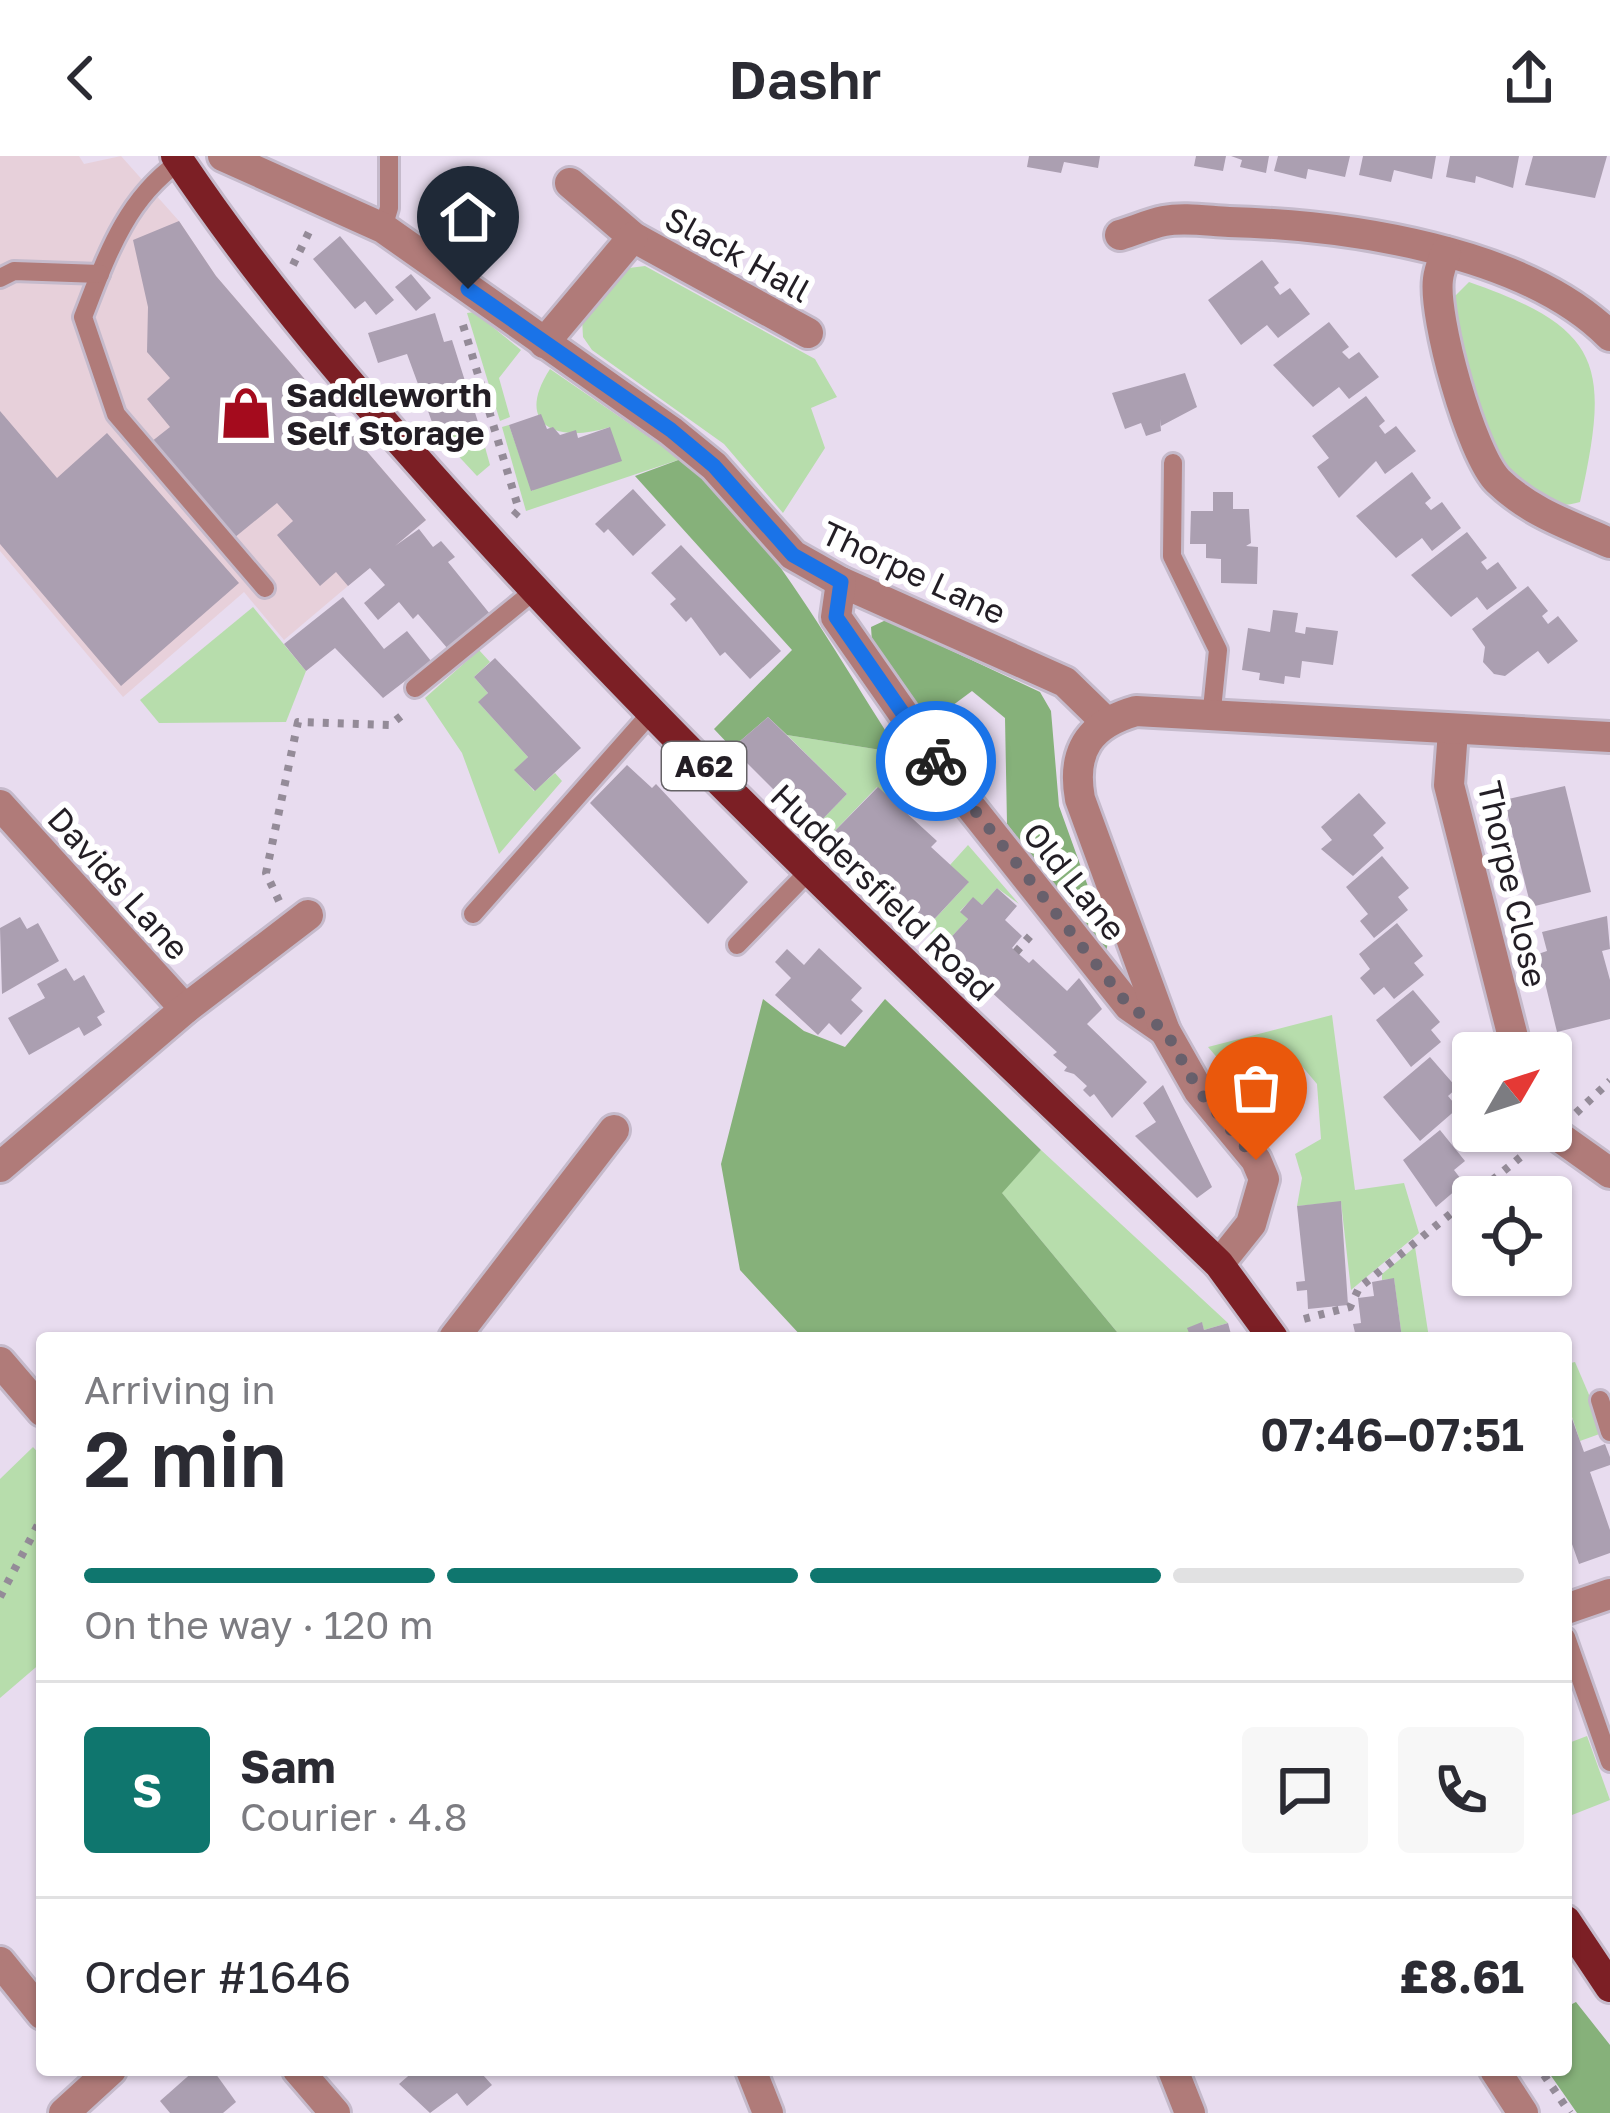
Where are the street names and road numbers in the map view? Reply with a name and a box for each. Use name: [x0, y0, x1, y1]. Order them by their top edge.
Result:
street label: Slack Hall: [659, 198, 817, 310]
street label: Thorpe Lane: [816, 512, 1012, 632]
road number: A62: [662, 742, 746, 790]
street label: Huddersfield Road: [763, 776, 1003, 1008]
street label: Thorpe Close: [1470, 777, 1556, 991]
street label: Davids Lane: [40, 799, 198, 967]
street label: Old Lane: [1016, 814, 1134, 948]

